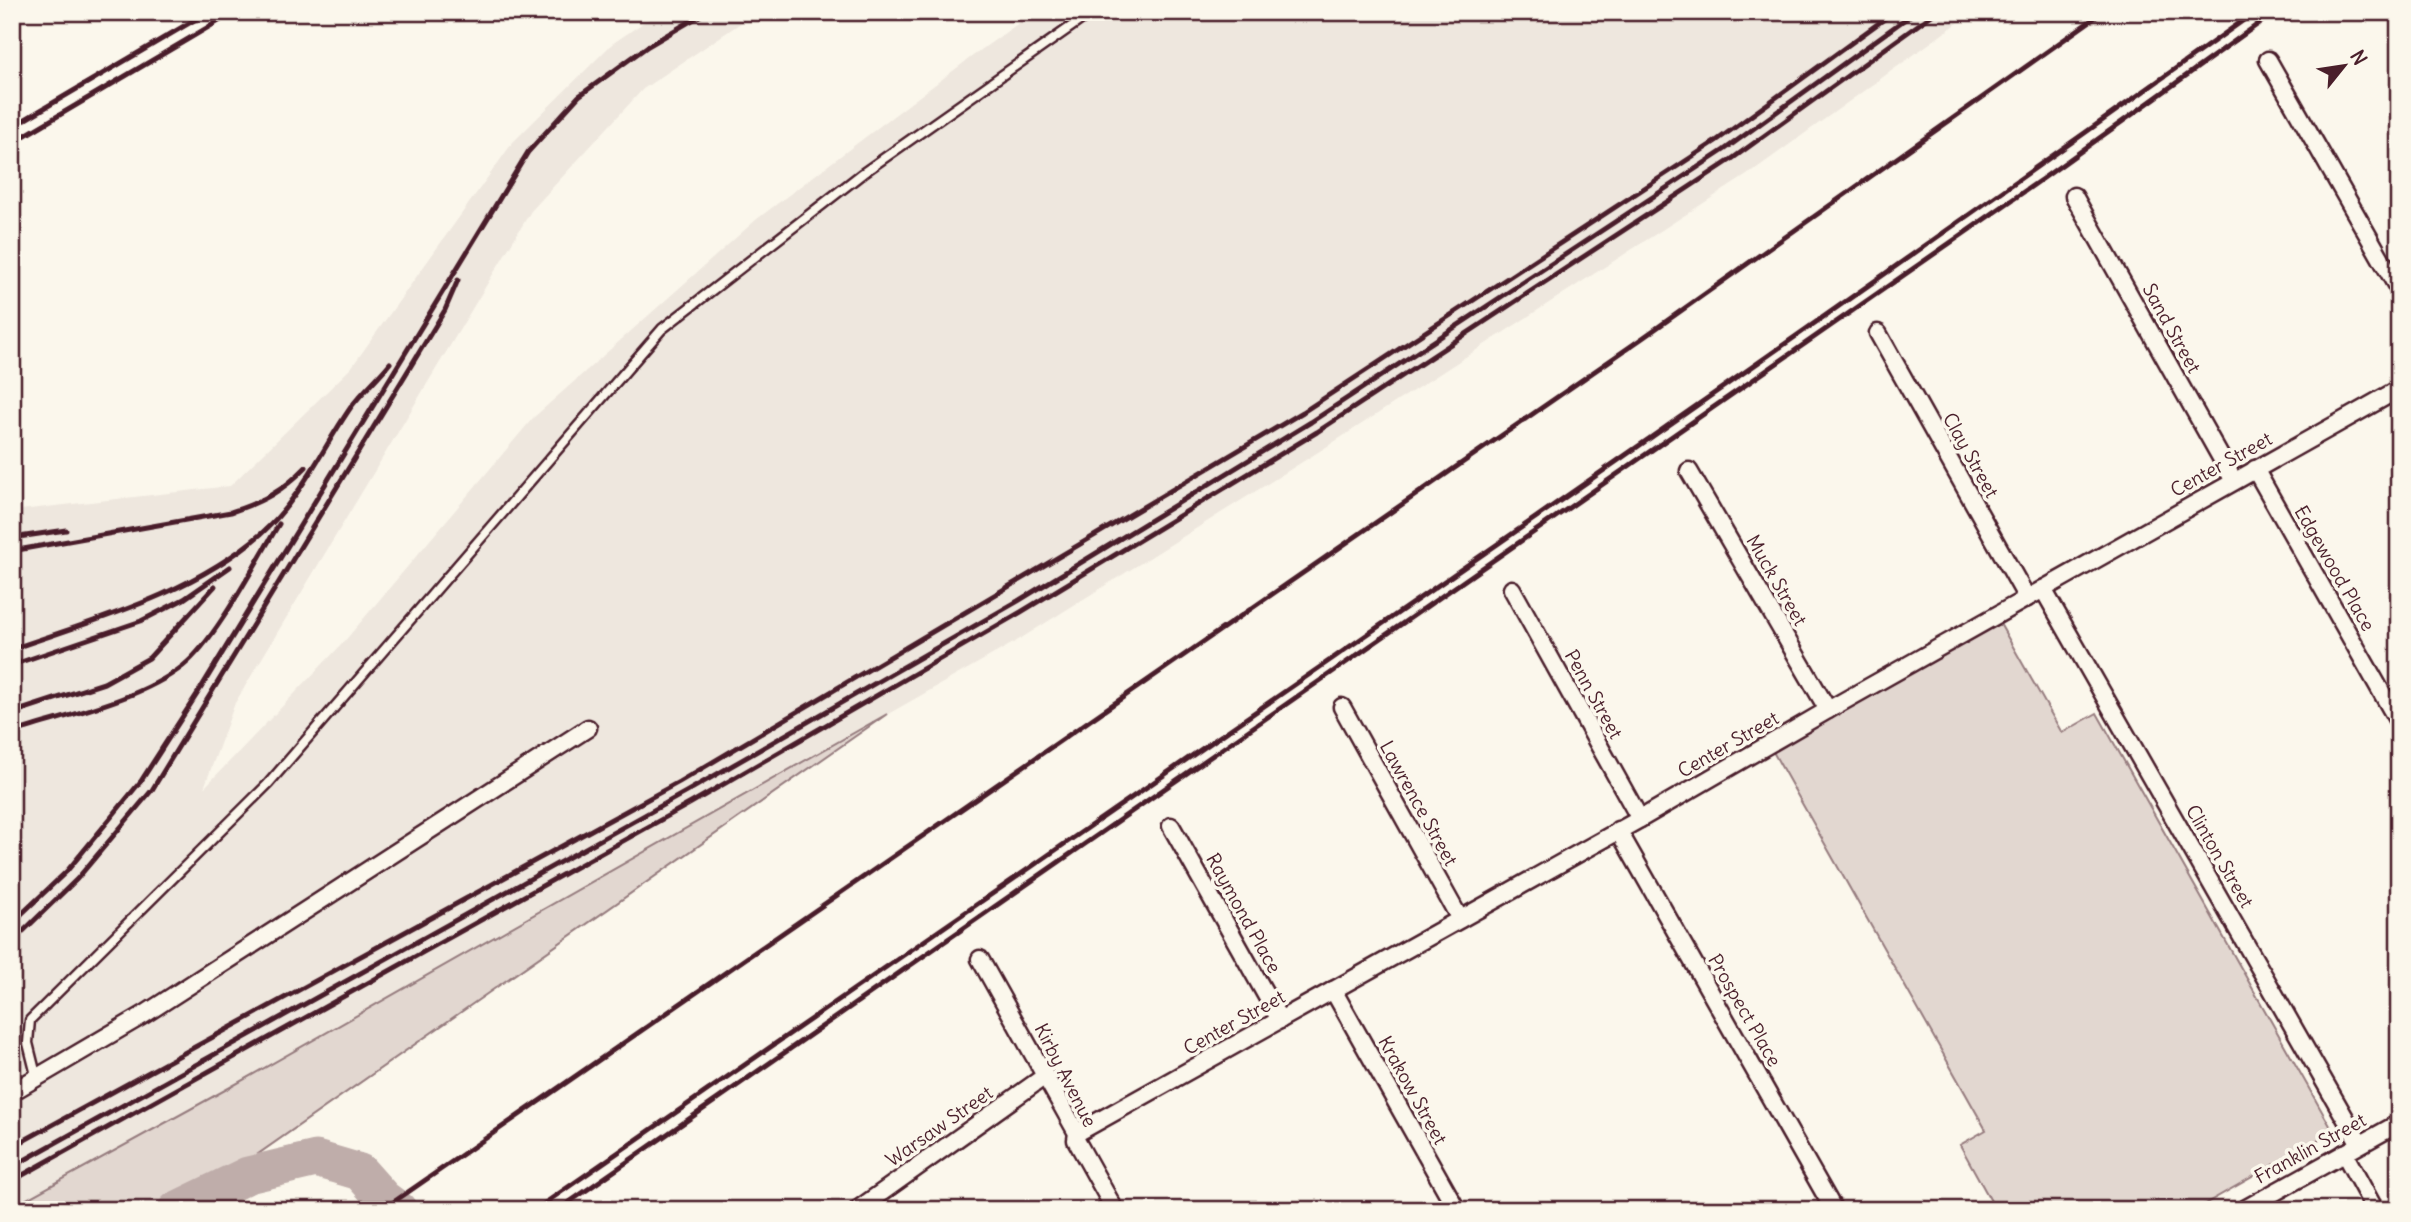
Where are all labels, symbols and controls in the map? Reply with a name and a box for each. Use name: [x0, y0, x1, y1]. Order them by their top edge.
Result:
north arrow: [2310, 32, 2380, 102]
text: N: [2345, 46, 2372, 69]
street label: Sand Street: [2138, 279, 2206, 377]
street label: Clay Street: [1938, 408, 2004, 502]
street label: Center Street: [2166, 426, 2276, 502]
street label: Edgewood Place: [2289, 501, 2381, 635]
street label: Muck Street: [1741, 530, 1813, 630]
street label: Penn Street: [1560, 645, 1628, 743]
street label: Center Street: [1673, 705, 1783, 783]
street label: Lawrence Street: [1375, 736, 1463, 870]
street label: Clinton Street: [2181, 800, 2259, 912]
street label: Raymond Place: [1201, 849, 1287, 977]
street label: Prospect Place: [1703, 949, 1787, 1071]
street label: Center Street: [1179, 984, 1289, 1060]
street label: Kirby Avenue: [1030, 1019, 1102, 1131]
street label: Krakow Street: [1373, 1031, 1453, 1149]
street label: Warsaw Street: [881, 1080, 997, 1172]
street label: Franklin Street: [2250, 1107, 2370, 1189]

